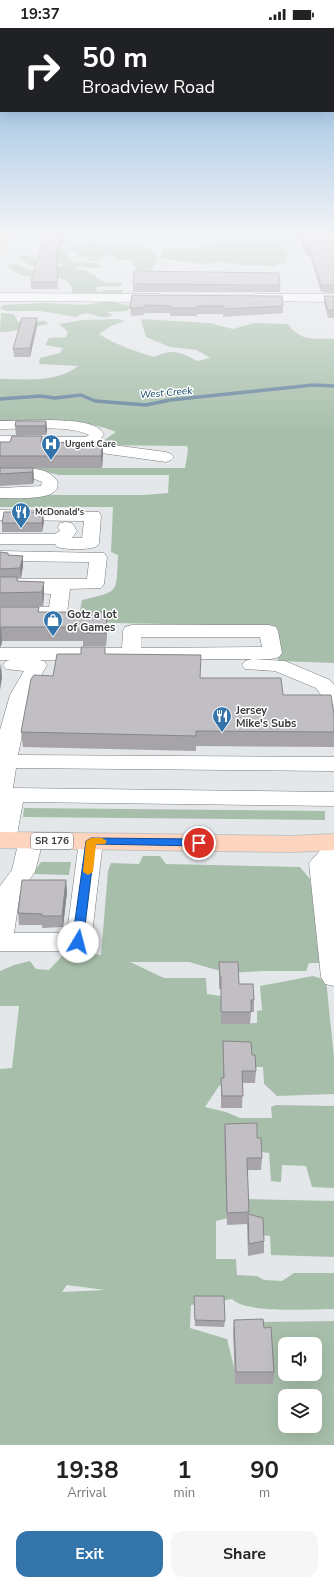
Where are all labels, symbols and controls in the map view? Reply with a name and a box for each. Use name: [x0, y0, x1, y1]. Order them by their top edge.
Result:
text: 19:37: [20, 4, 60, 24]
text: 50 m: [82, 39, 148, 77]
icon: right: [16, 44, 68, 96]
text: Broadview Road: [82, 75, 215, 99]
water label: West Creek: [139, 384, 194, 402]
hospital icon: Urgent Care: [40, 433, 62, 461]
place label: Urgent Care: [65, 438, 116, 450]
restaurant icon: McDonald's: [10, 501, 32, 529]
place label: McDonald's: [35, 506, 85, 518]
place label: Gotz a lot of Games: [67, 607, 118, 635]
shop icon: Gotz a lot of Games: [42, 609, 64, 637]
place label: Jersey Mike's Subs: [235, 703, 296, 731]
restaurant icon: Jersey Mike's Subs: [211, 705, 233, 733]
pin: [182, 826, 216, 860]
icon: arrive: [188, 832, 210, 854]
road number: SR 176: [31, 833, 73, 849]
position arrow: [57, 921, 99, 963]
map controls: [278, 1337, 322, 1433]
button: sound: [278, 1337, 322, 1381]
button: layers: [278, 1389, 322, 1433]
text: 19:38: [55, 1454, 119, 1486]
text: 1: [177, 1454, 192, 1486]
text: 90: [250, 1454, 279, 1486]
text: Arrival: [67, 1484, 106, 1502]
text: min: [174, 1484, 195, 1502]
text: m: [259, 1484, 270, 1502]
button: Exit: [16, 1531, 163, 1577]
button: Share: [171, 1531, 318, 1577]

